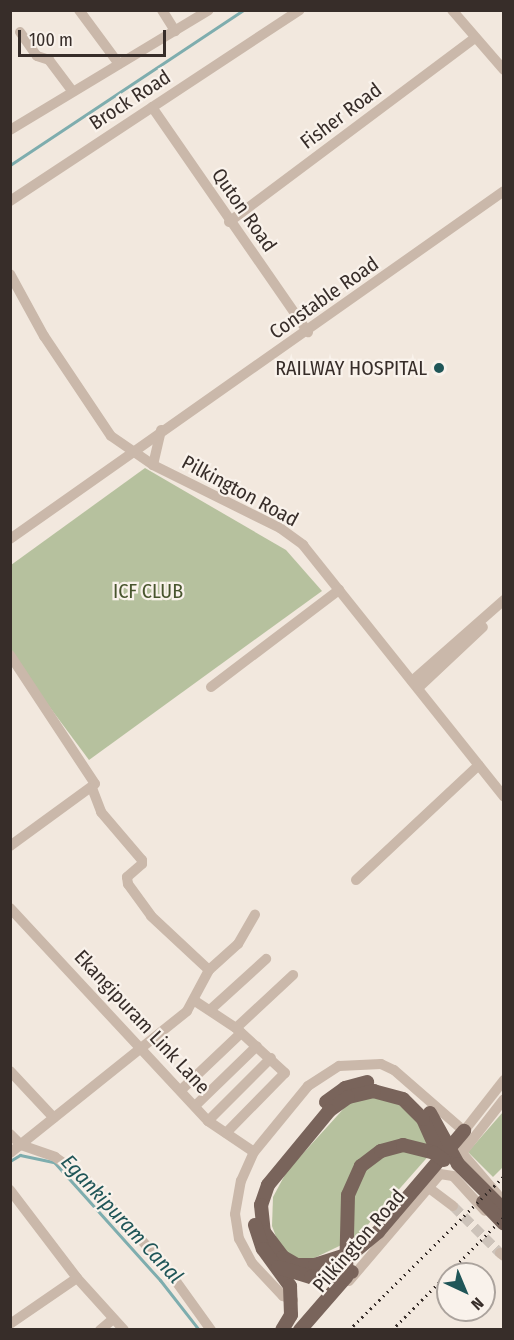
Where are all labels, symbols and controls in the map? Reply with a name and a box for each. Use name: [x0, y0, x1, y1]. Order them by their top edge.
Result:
scale bar: [21, 18, 170, 56]
text: 100 m: [29, 29, 73, 51]
street label: Brock Road: [85, 65, 175, 135]
street label: Fisher Road: [296, 78, 386, 154]
street label: Quton Road: [207, 164, 281, 256]
street label: Constable Road: [265, 252, 383, 344]
place label: RAILWAY HOSPITAL: [275, 356, 427, 380]
marker: RAILWAY HOSPITAL: [432, 361, 446, 375]
street label: Pilkington Road: [178, 450, 302, 532]
park label: ICF CLUB: [113, 579, 183, 603]
street label: Ekangipuram Link Lane: [69, 945, 215, 1099]
water label: Egankipuram Canal: [56, 1149, 188, 1289]
street label: Pilkington Road: [308, 1185, 410, 1297]
north arrow: [436, 1262, 496, 1322]
text: N: [467, 1294, 488, 1314]

